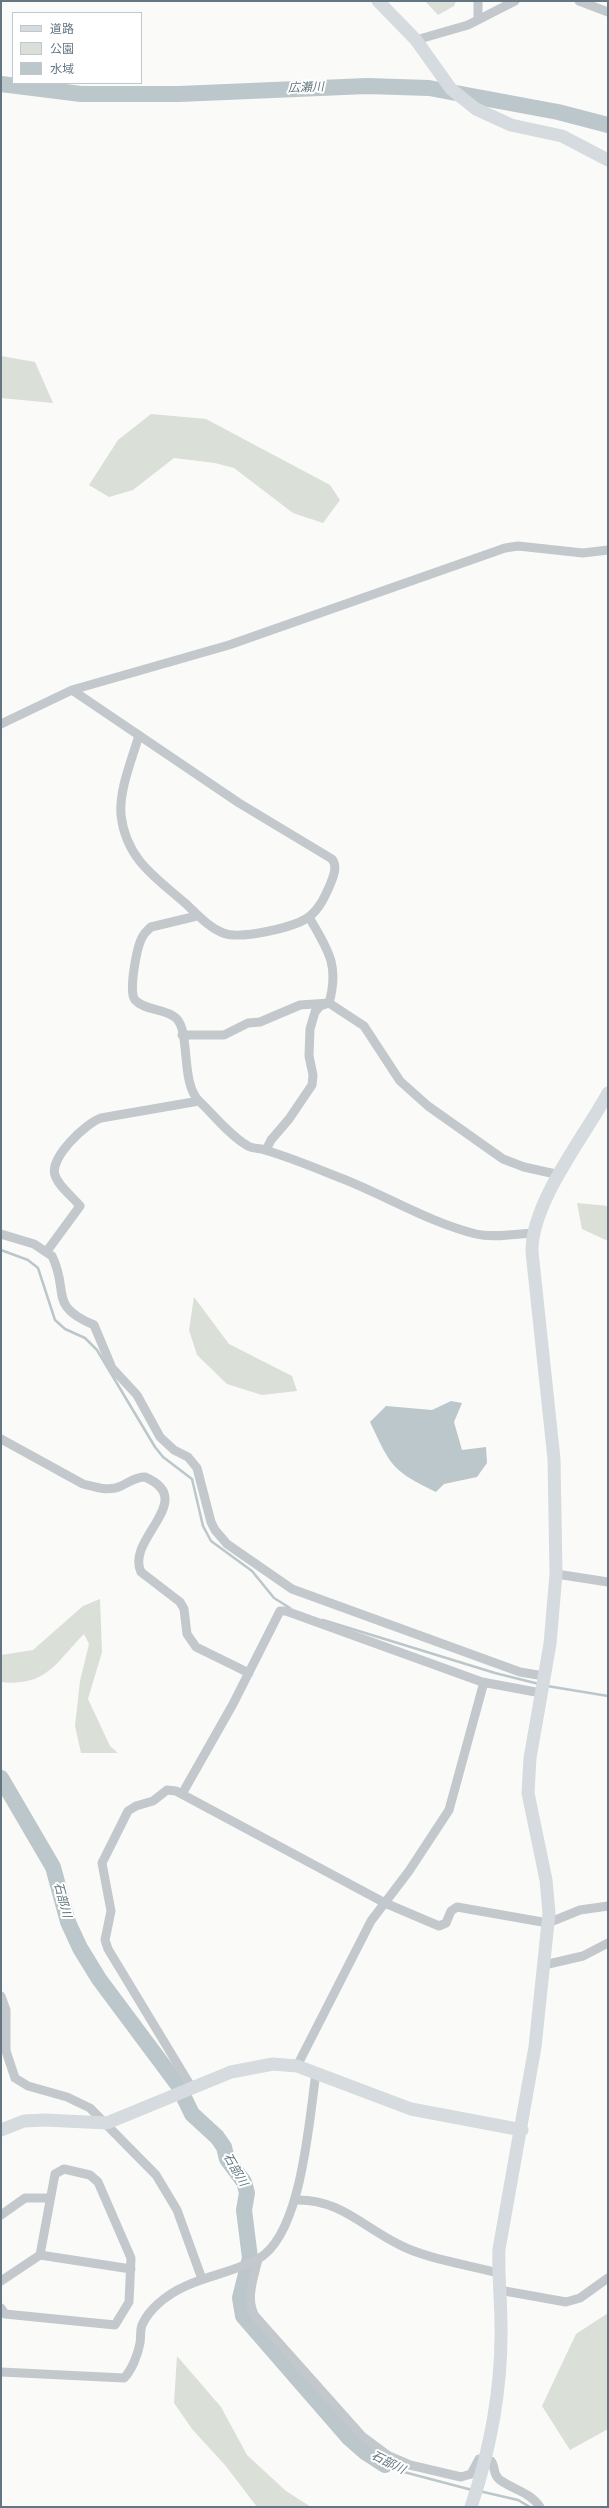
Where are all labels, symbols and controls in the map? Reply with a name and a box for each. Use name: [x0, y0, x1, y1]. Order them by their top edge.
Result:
legend: [12, 12, 142, 84]
text: 道路: [50, 21, 74, 37]
text: 公園: [50, 41, 74, 57]
text: 水域: [50, 61, 74, 77]
water label: 広瀬川: [288, 80, 324, 96]
water label: 石部川: [50, 1881, 74, 1919]
water label: 石部川: [220, 2151, 250, 2189]
water label: 石部川: [369, 2448, 407, 2478]

